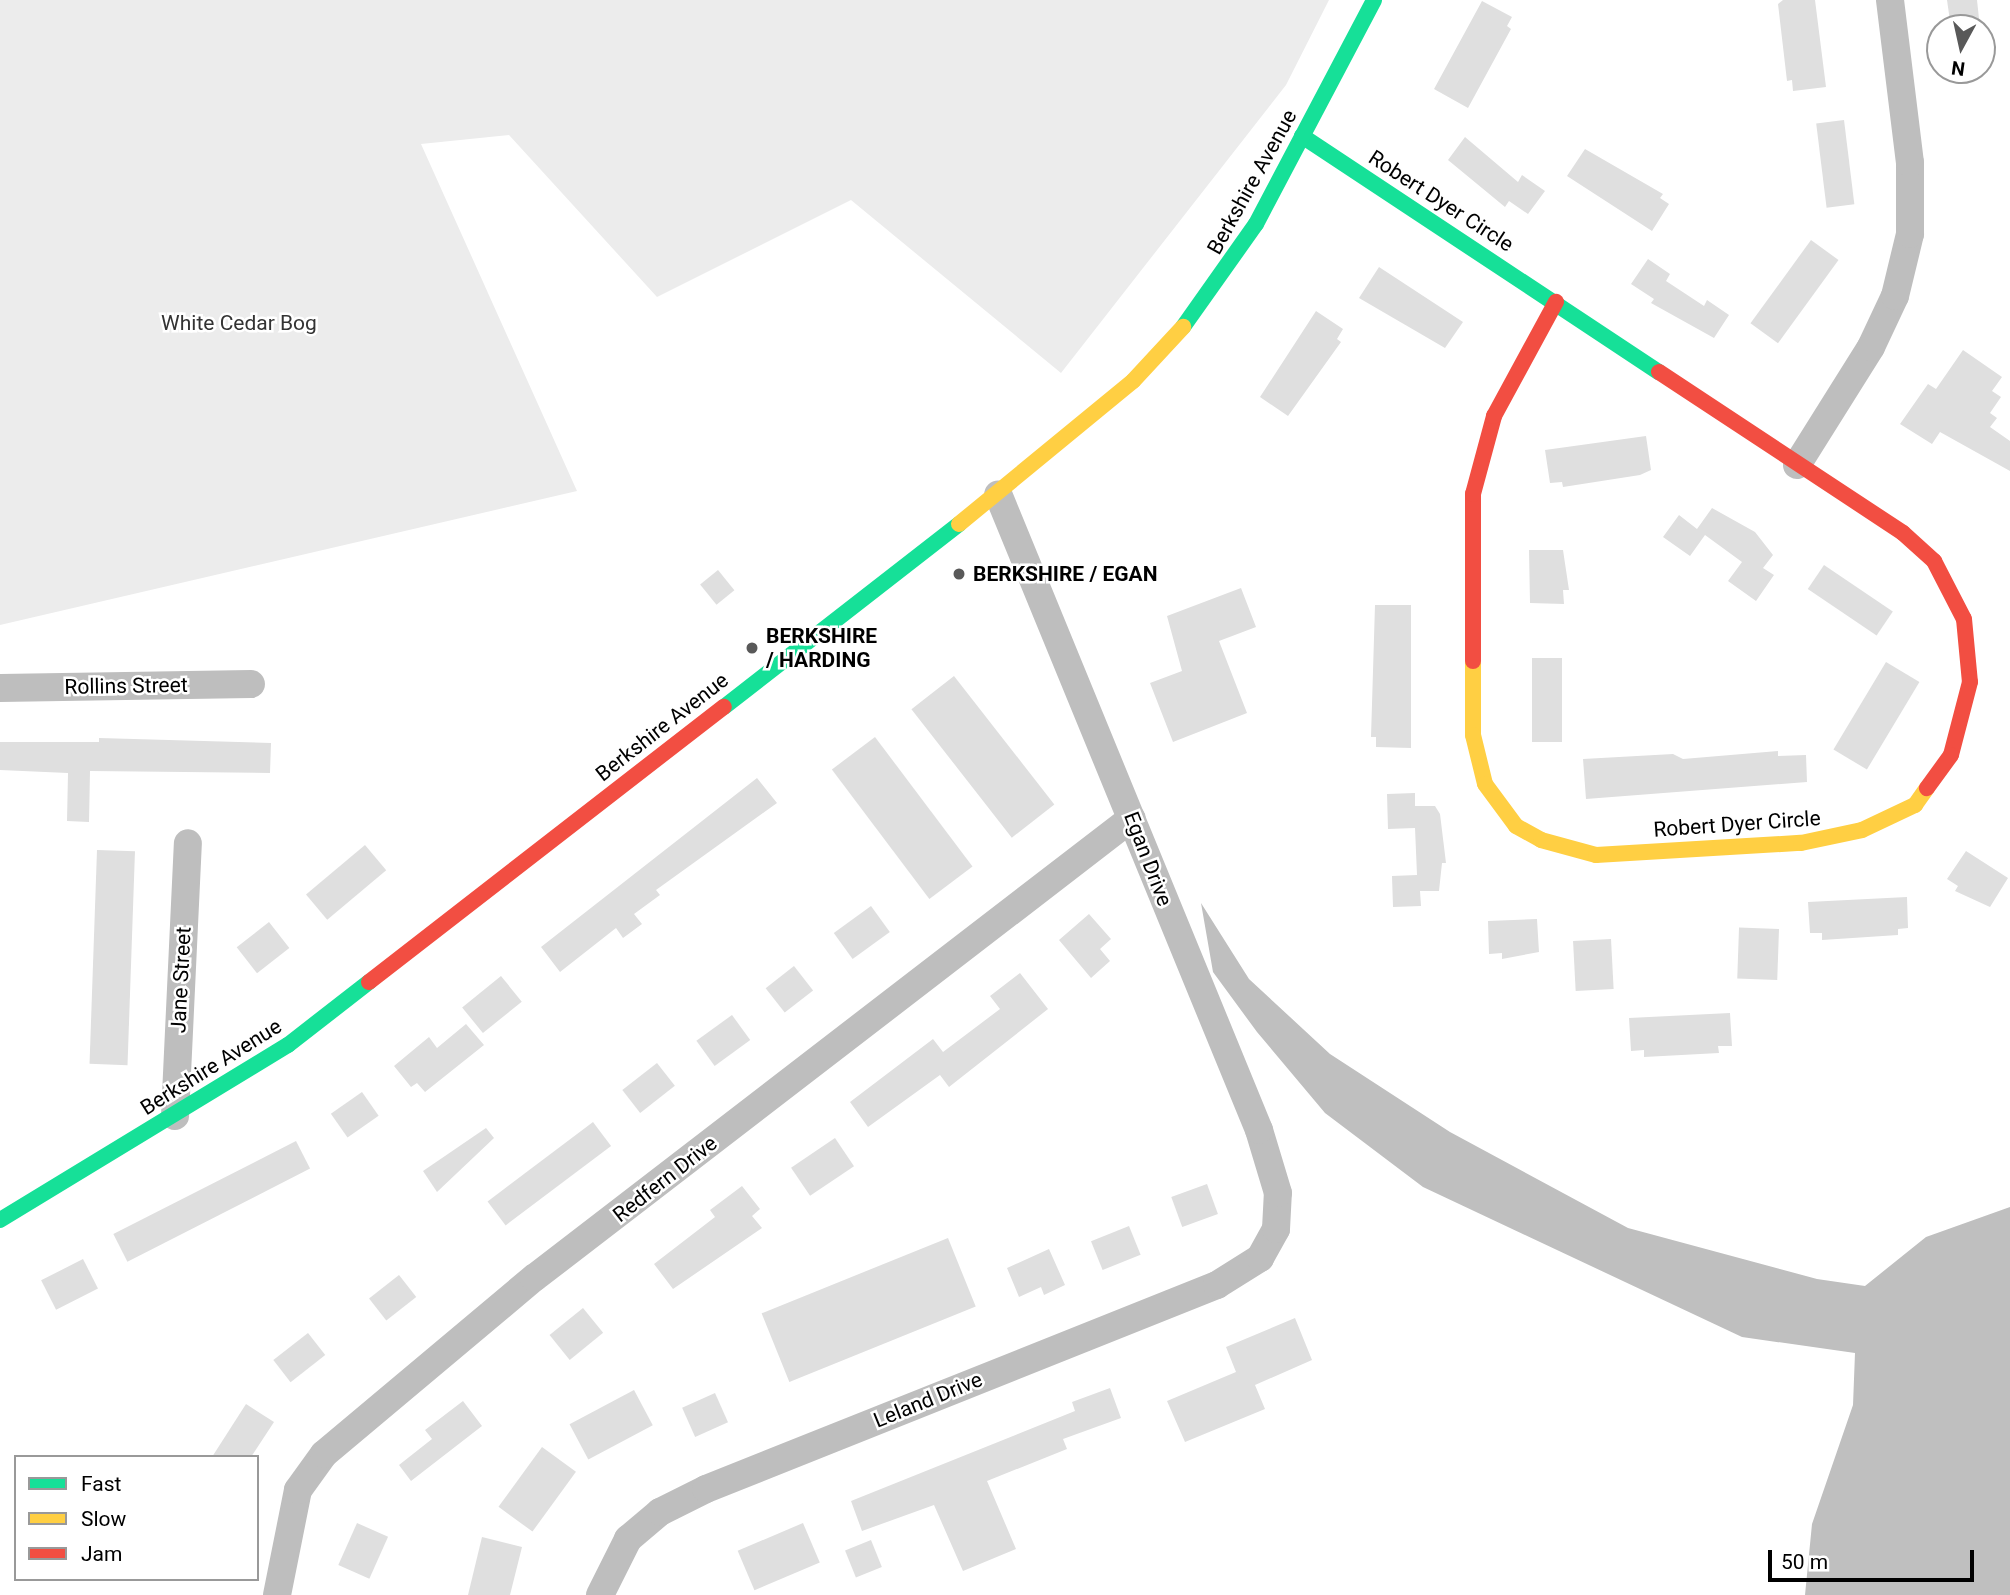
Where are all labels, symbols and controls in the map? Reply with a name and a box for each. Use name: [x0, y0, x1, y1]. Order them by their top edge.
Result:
north arrow: [1926, 14, 1996, 84]
text: N: [1950, 56, 1967, 81]
street label: Berkshire Avenue: [1202, 105, 1302, 259]
street label: Robert Dyer Circle: [1364, 145, 1518, 257]
park label: White Cedar Bog: [161, 310, 317, 336]
place label: BERKSHIRE / EGAN: [973, 561, 1157, 587]
marker: BERKSHIRE / EGAN: [951, 566, 967, 582]
place label: BERKSHIRE / HARDING: [766, 623, 877, 673]
marker: BERKSHIRE / HARDING: [744, 640, 760, 656]
street label: Berkshire Avenue: [591, 667, 733, 787]
street label: Rollins Street: [64, 672, 188, 700]
street label: Robert Dyer Circle: [1653, 806, 1821, 842]
street label: Egan Drive: [1119, 808, 1177, 910]
street label: Jane Street: [166, 926, 196, 1034]
street label: Berkshire Avenue: [136, 1014, 286, 1120]
street label: Redfern Drive: [608, 1131, 722, 1227]
street label: Leland Drive: [870, 1367, 986, 1433]
legend: [14, 1455, 259, 1581]
text: Fast: [81, 1472, 121, 1496]
text: Slow: [81, 1507, 126, 1531]
scale bar: [1772, 1536, 1979, 1580]
text: Jam: [81, 1542, 122, 1566]
text: 50 m: [1781, 1550, 1828, 1574]

